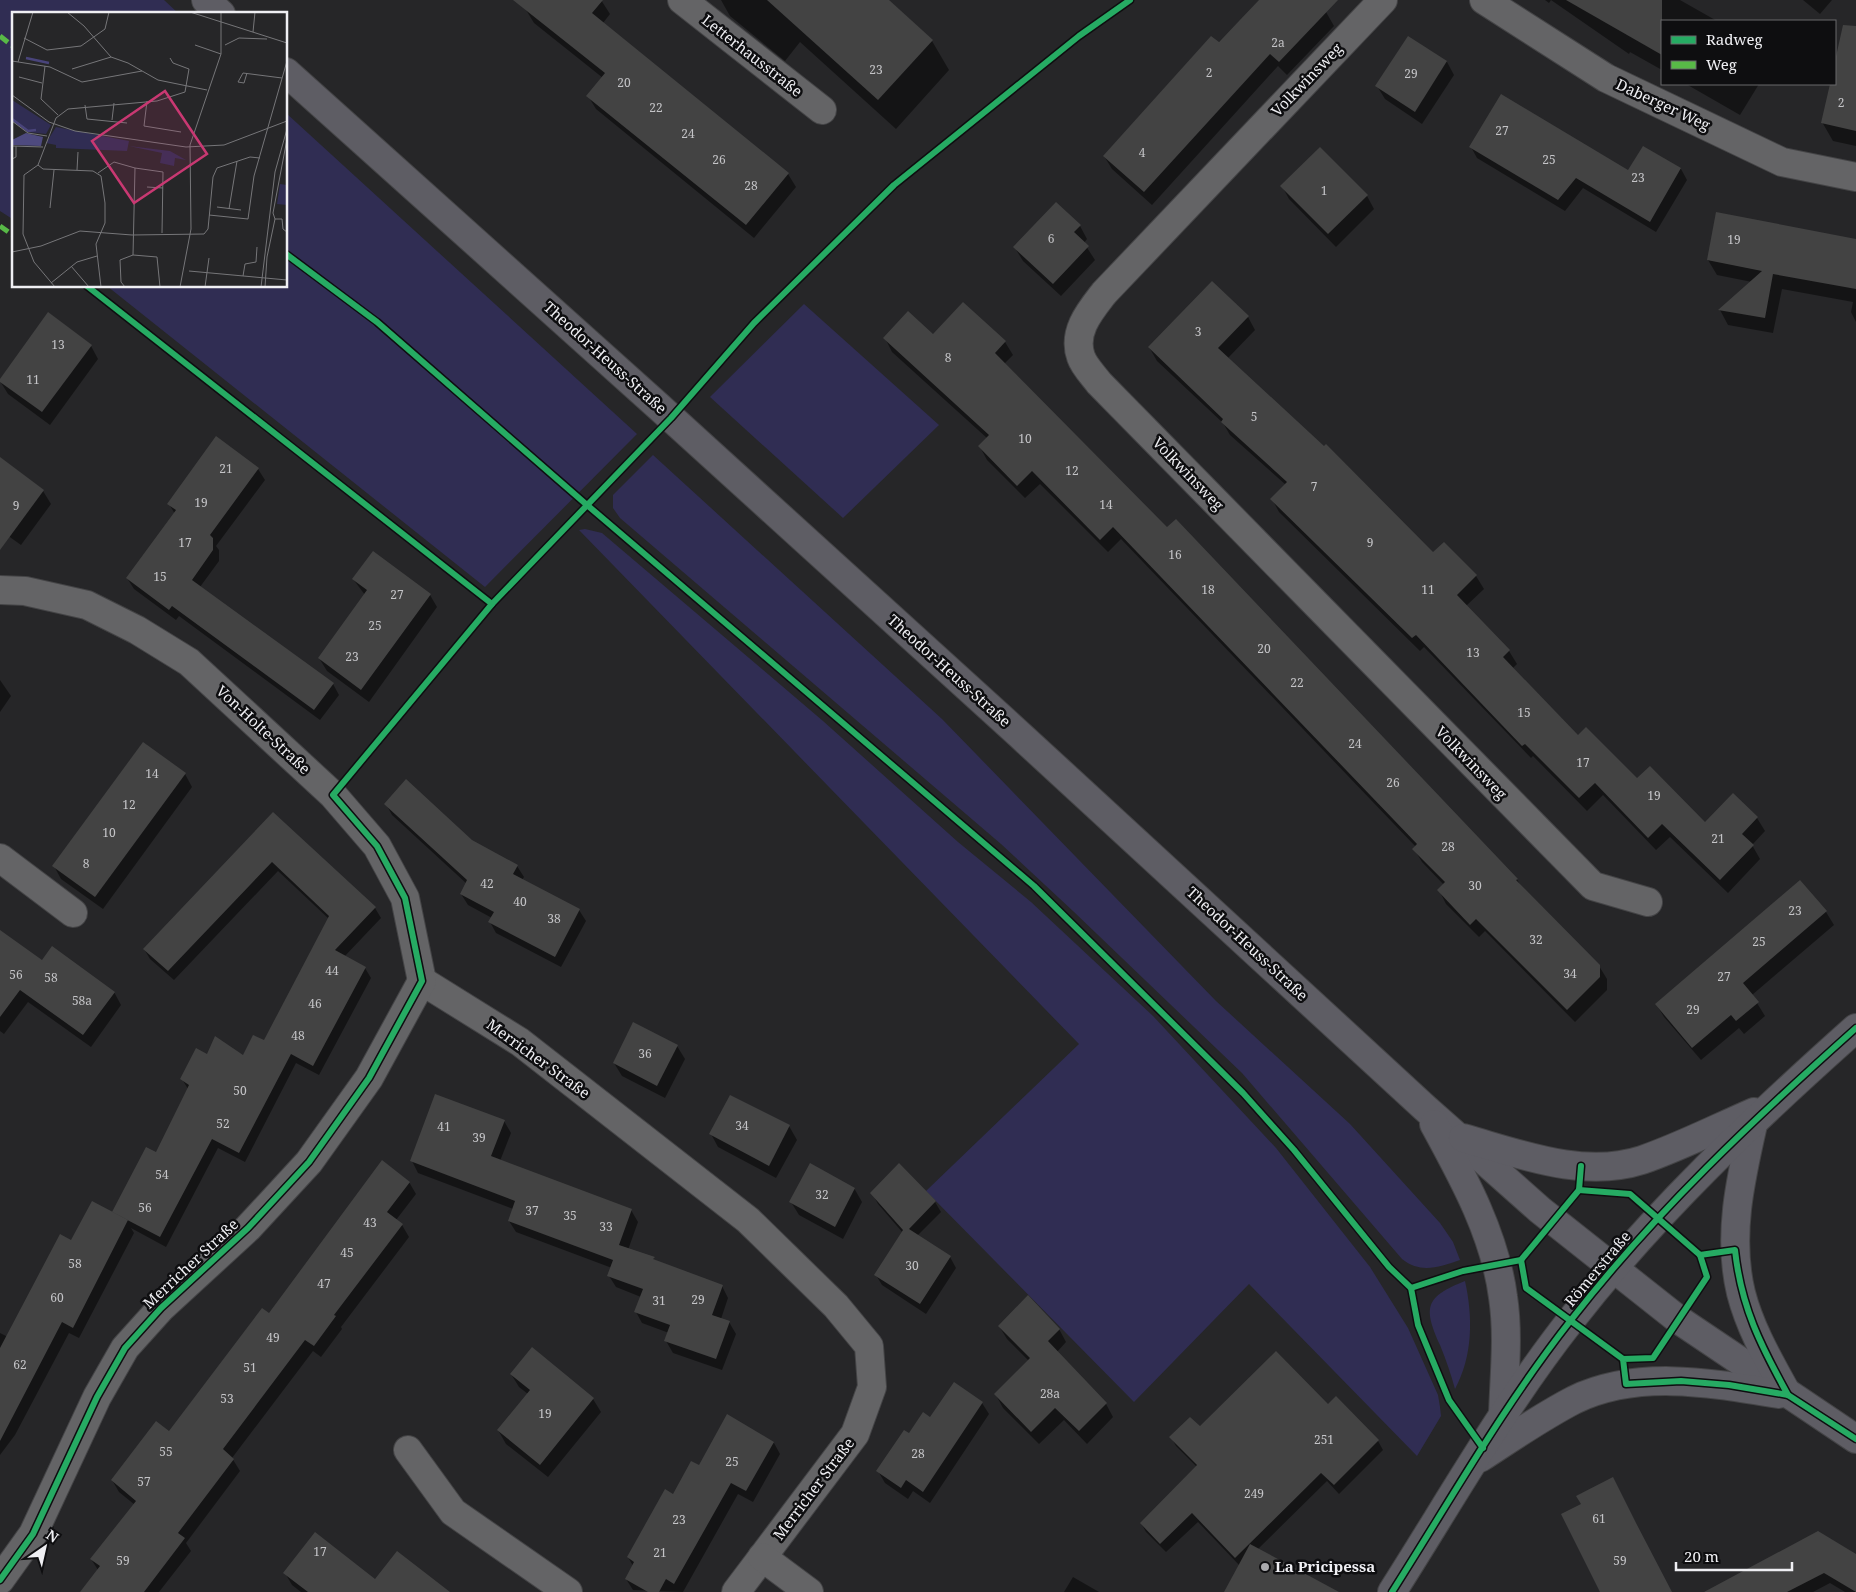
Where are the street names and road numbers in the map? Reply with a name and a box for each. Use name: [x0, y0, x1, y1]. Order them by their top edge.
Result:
street label: Letterhausstraße: [698, 10, 807, 101]
street label: Volkwinsweg: [1266, 38, 1346, 120]
street label: Daberger Weg: [1613, 74, 1714, 135]
street label: Theodor-Heuss-Straße: [540, 297, 671, 418]
street label: Volkwinsweg: [1149, 432, 1229, 514]
street label: Theodor-Heuss-Straße: [884, 610, 1015, 731]
street label: Von-Holte-Straße: [212, 680, 315, 778]
street label: Volkwinsweg: [1432, 721, 1512, 803]
street label: Theodor-Heuss-Straße: [1183, 882, 1313, 1005]
street label: Merricher Straße: [483, 1014, 594, 1103]
street label: Merricher Straße: [138, 1214, 242, 1313]
street label: Römerstraße: [1560, 1226, 1635, 1310]
street label: Merricher Straße: [768, 1433, 858, 1544]

